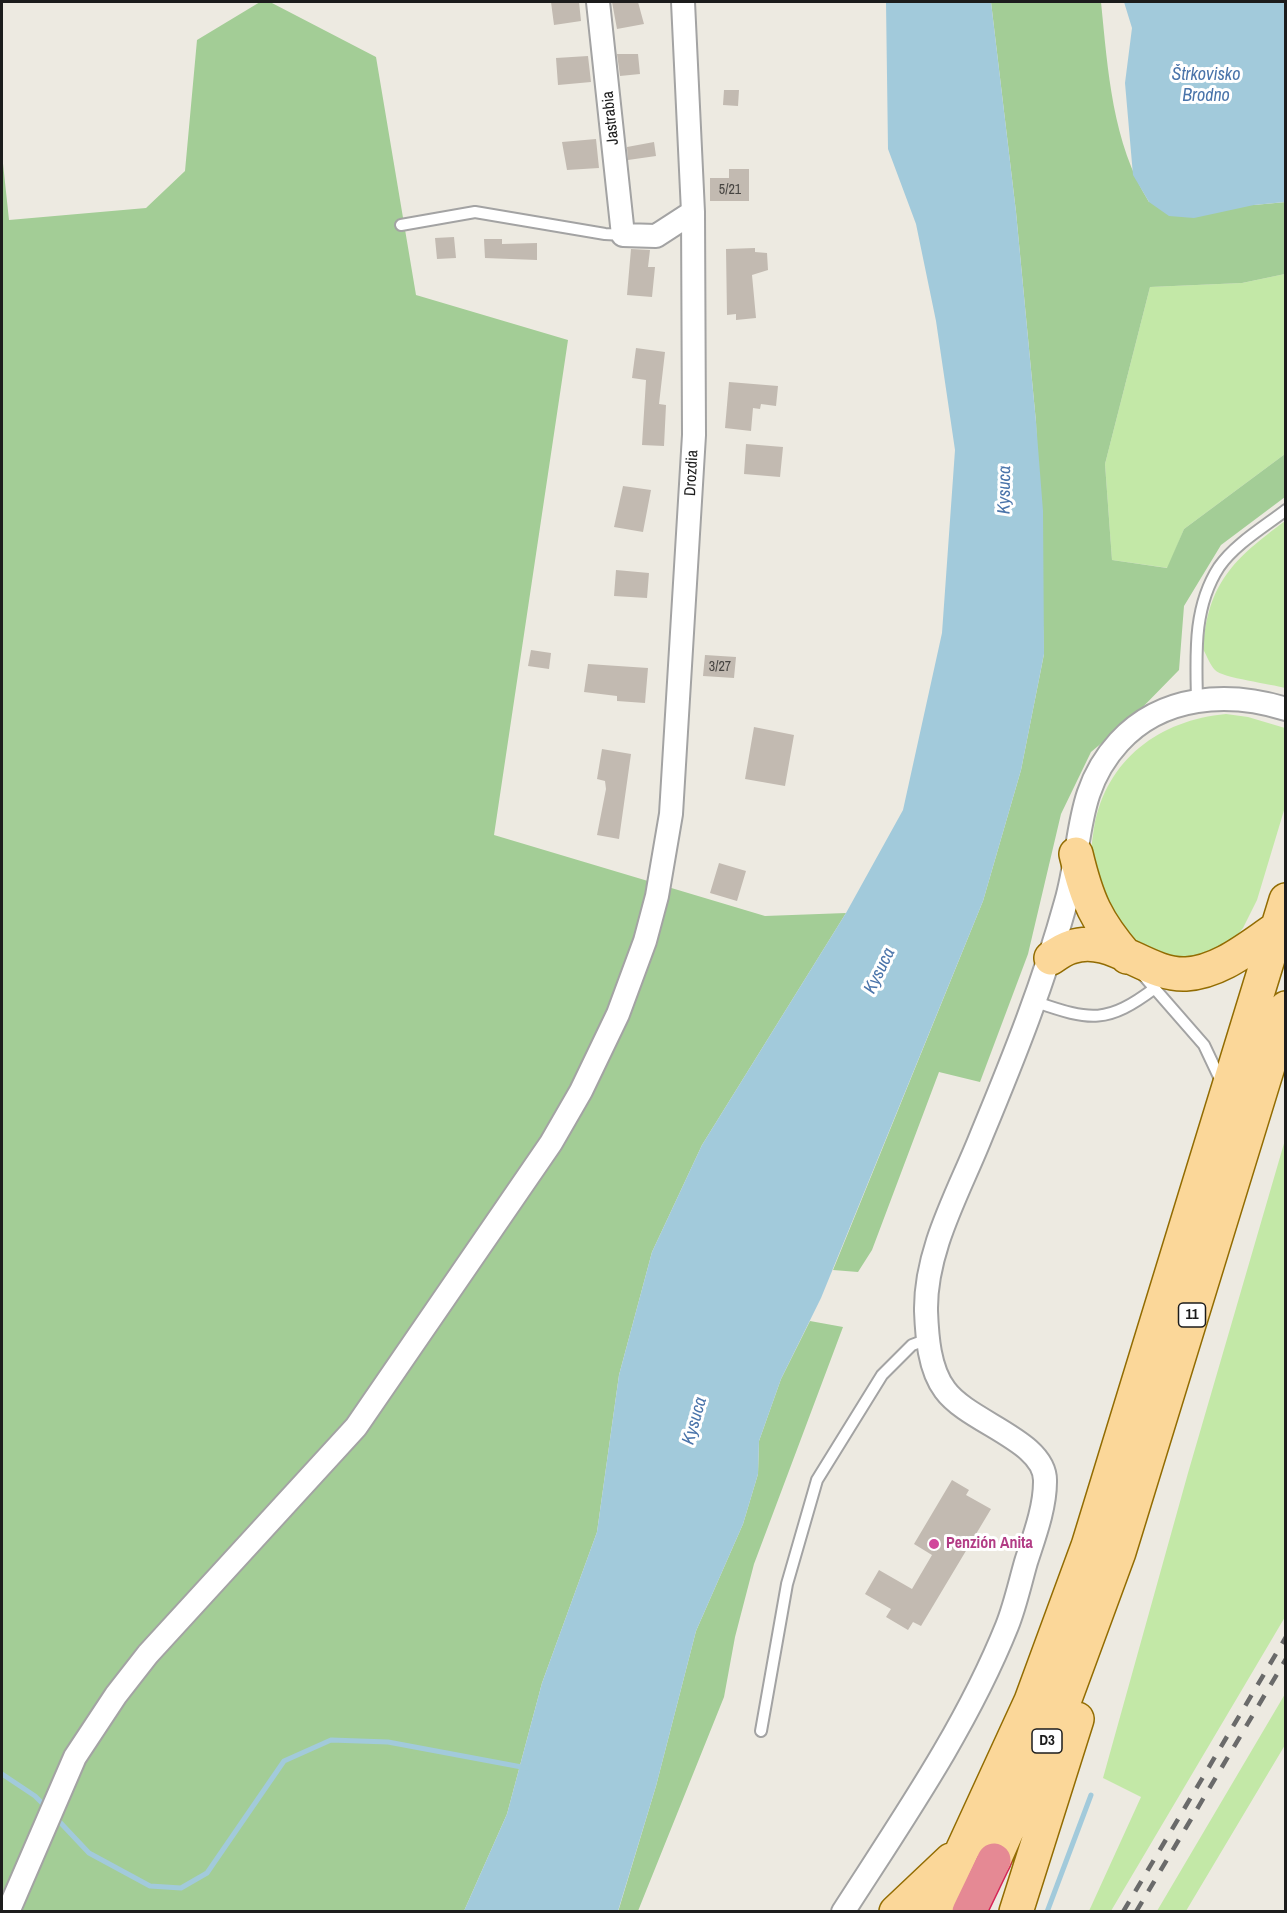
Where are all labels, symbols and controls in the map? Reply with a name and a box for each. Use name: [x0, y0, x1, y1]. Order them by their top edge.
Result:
water label: Štrkovisko Brodno: [1172, 64, 1240, 106]
street label: Jastrabia: [599, 90, 623, 146]
house number: 5/21: [719, 182, 741, 198]
street label: Drozdia: [681, 450, 703, 496]
water label: Kysuca: [994, 466, 1016, 514]
house number: 3/27: [709, 659, 731, 675]
water label: Kysuca: [860, 945, 900, 997]
road number: 11: [1178, 1303, 1206, 1327]
water label: Kysuca: [678, 1395, 712, 1447]
place label: Penzión Anita: [946, 1534, 1033, 1554]
marker: Penzión Anita: [927, 1537, 941, 1551]
road number: D3: [1032, 1729, 1062, 1753]

